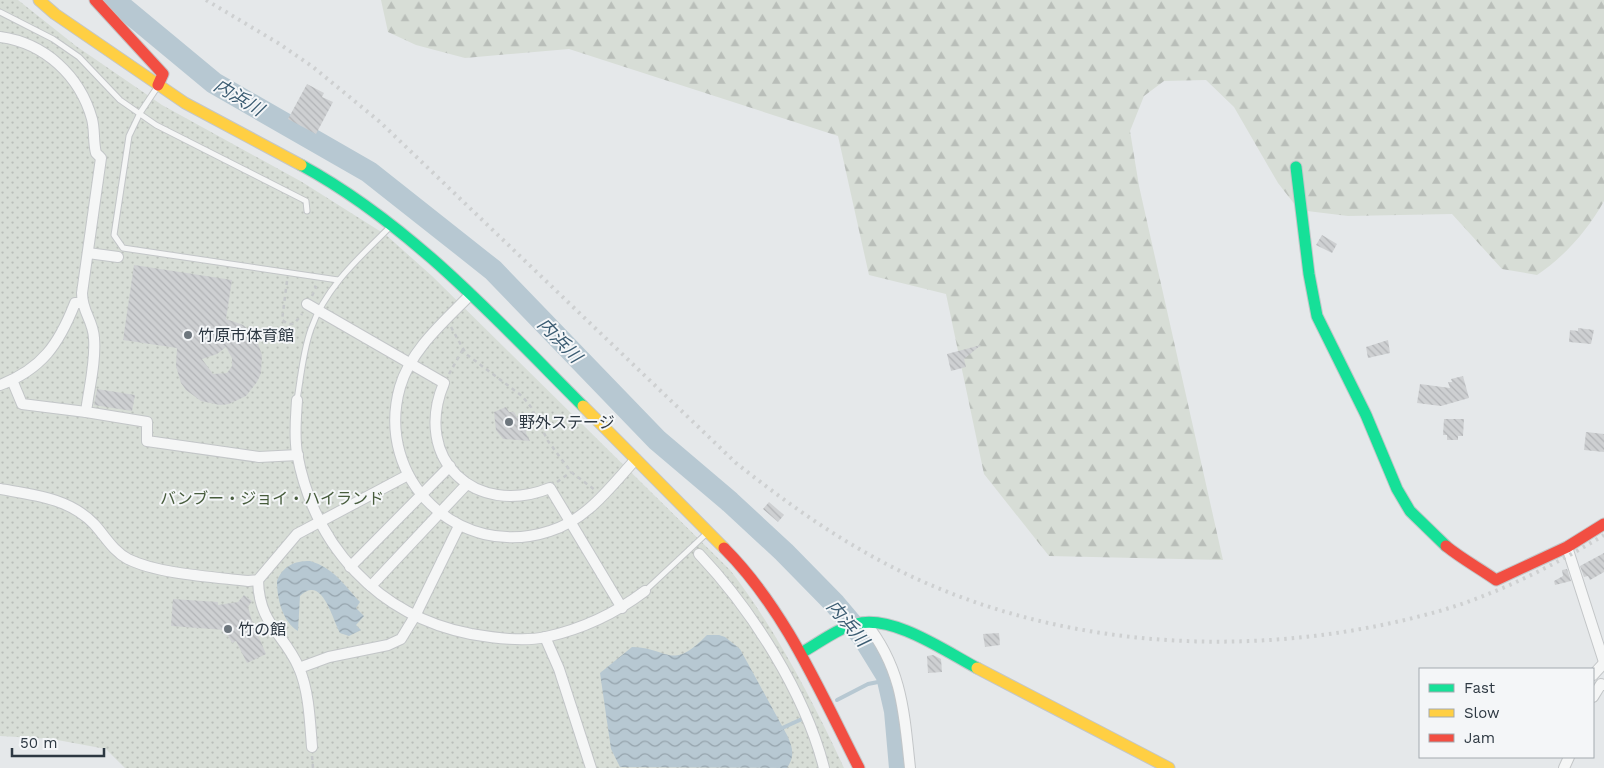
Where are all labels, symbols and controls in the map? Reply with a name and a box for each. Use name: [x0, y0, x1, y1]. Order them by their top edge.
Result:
water label: 内浜川: [210, 74, 269, 121]
water label: 内浜川: [534, 313, 588, 368]
place label: 竹原市体育館: [198, 326, 294, 345]
marker: 竹原市体育館: [182, 329, 194, 341]
place label: 野外ステージ: [519, 413, 615, 432]
marker: 野外ステージ: [503, 416, 515, 428]
park label: バンブー・ジョイ・ハイランド: [160, 489, 384, 508]
water label: 内浜川: [823, 596, 875, 652]
place label: 竹の館: [238, 620, 286, 639]
marker: 竹の館: [222, 623, 234, 635]
legend: [1419, 668, 1594, 758]
text: Fast: [1464, 679, 1496, 697]
text: Slow: [1464, 704, 1500, 722]
scale bar: [12, 726, 105, 758]
text: Jam: [1464, 729, 1495, 747]
text: 50 m: [20, 734, 57, 752]

